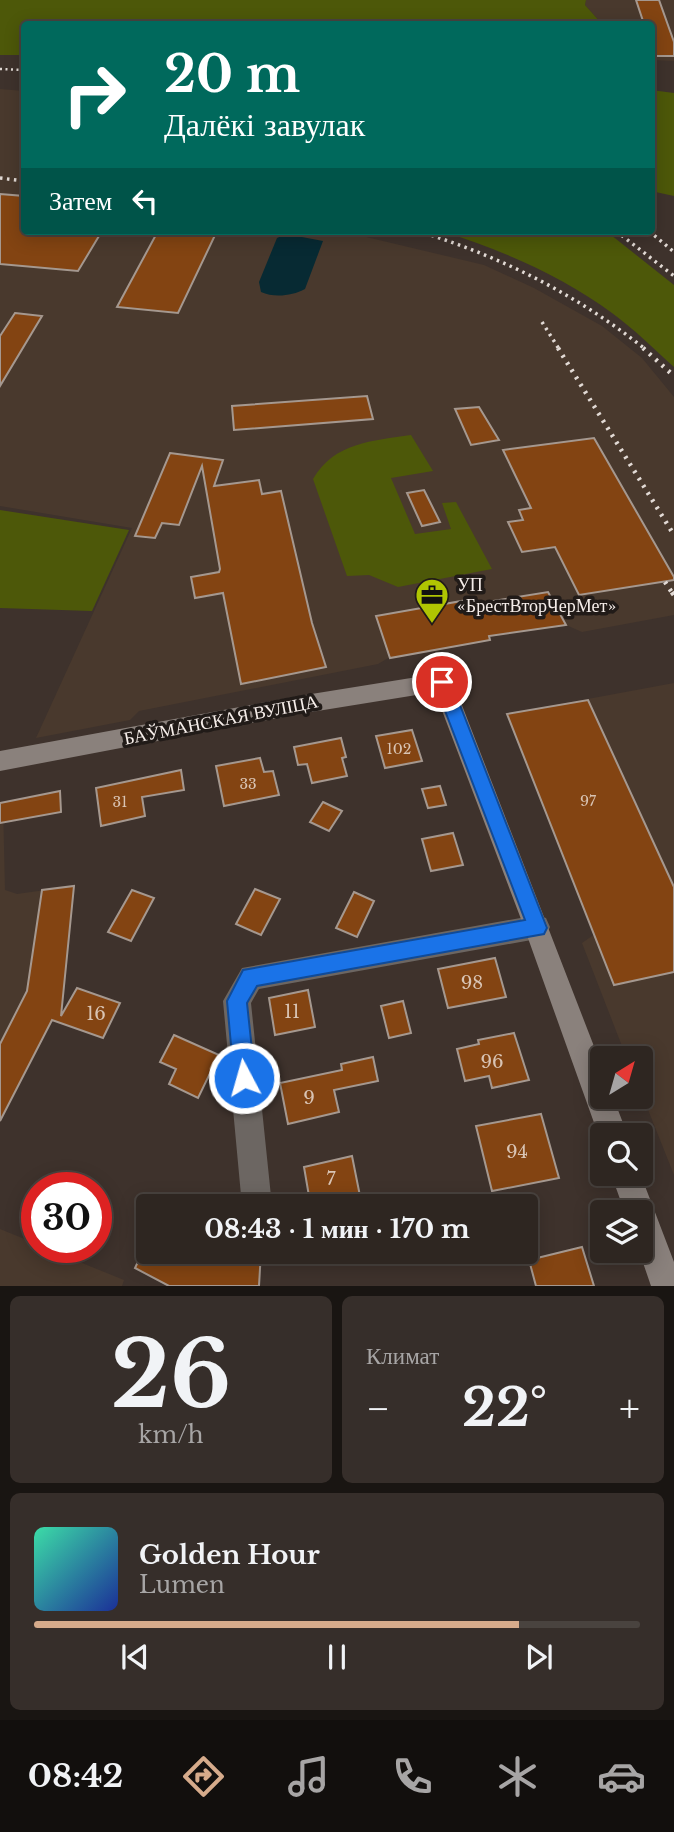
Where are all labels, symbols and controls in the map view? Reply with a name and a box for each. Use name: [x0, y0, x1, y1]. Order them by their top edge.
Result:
text: 20 m: [164, 44, 300, 105]
icon: right: [49, 49, 140, 140]
text: Далёкі завулак: [164, 105, 365, 145]
icon: left: [126, 182, 164, 220]
text: Затем: [49, 185, 112, 217]
place label: УП «БрестВторЧерМет»: [457, 574, 616, 617]
office icon: УП «БрестВторЧерМет»: [413, 576, 451, 625]
pin: [412, 652, 472, 712]
icon: arrive: [423, 663, 461, 701]
street label: БАЎМАНСКАЯ ВУЛІЦА: [122, 690, 320, 750]
house number: 102: [387, 740, 411, 758]
house number: 33: [239, 775, 257, 793]
house number: 97: [580, 792, 597, 810]
house number: 31: [113, 793, 127, 811]
house number: 98: [461, 972, 483, 994]
house number: 11: [284, 1001, 300, 1023]
house number: 16: [86, 1003, 106, 1025]
position arrow: [207, 1041, 281, 1115]
north arrow: [590, 1046, 653, 1110]
map controls: [590, 1046, 653, 1263]
house number: 96: [480, 1051, 504, 1073]
house number: 9: [303, 1087, 315, 1109]
button: search: [590, 1123, 653, 1186]
house number: 94: [506, 1141, 528, 1163]
house number: 7: [326, 1168, 336, 1190]
speed limit sign: 30: [21, 1172, 112, 1263]
button: layers: [590, 1200, 653, 1263]
text: 08:43 · 1 мин · 170 m: [204, 1213, 470, 1245]
text: 26: [111, 1319, 231, 1432]
text: Климат: [366, 1342, 439, 1370]
text: 22°: [462, 1376, 547, 1440]
text: −: [366, 1385, 390, 1432]
text: +: [619, 1385, 640, 1432]
text: km/h: [138, 1421, 204, 1449]
text: Golden Hour: [139, 1539, 320, 1571]
text: Lumen: [139, 1571, 225, 1599]
icon: previous: [116, 1638, 154, 1676]
icon: pause: [318, 1638, 356, 1676]
icon: next: [520, 1638, 558, 1676]
icon: directions: [179, 1752, 228, 1801]
icon: music: [284, 1752, 333, 1801]
icon: phone: [388, 1752, 437, 1801]
icon: climate: [493, 1752, 542, 1801]
icon: car: [597, 1752, 646, 1801]
text: 08:42: [28, 1756, 123, 1796]

